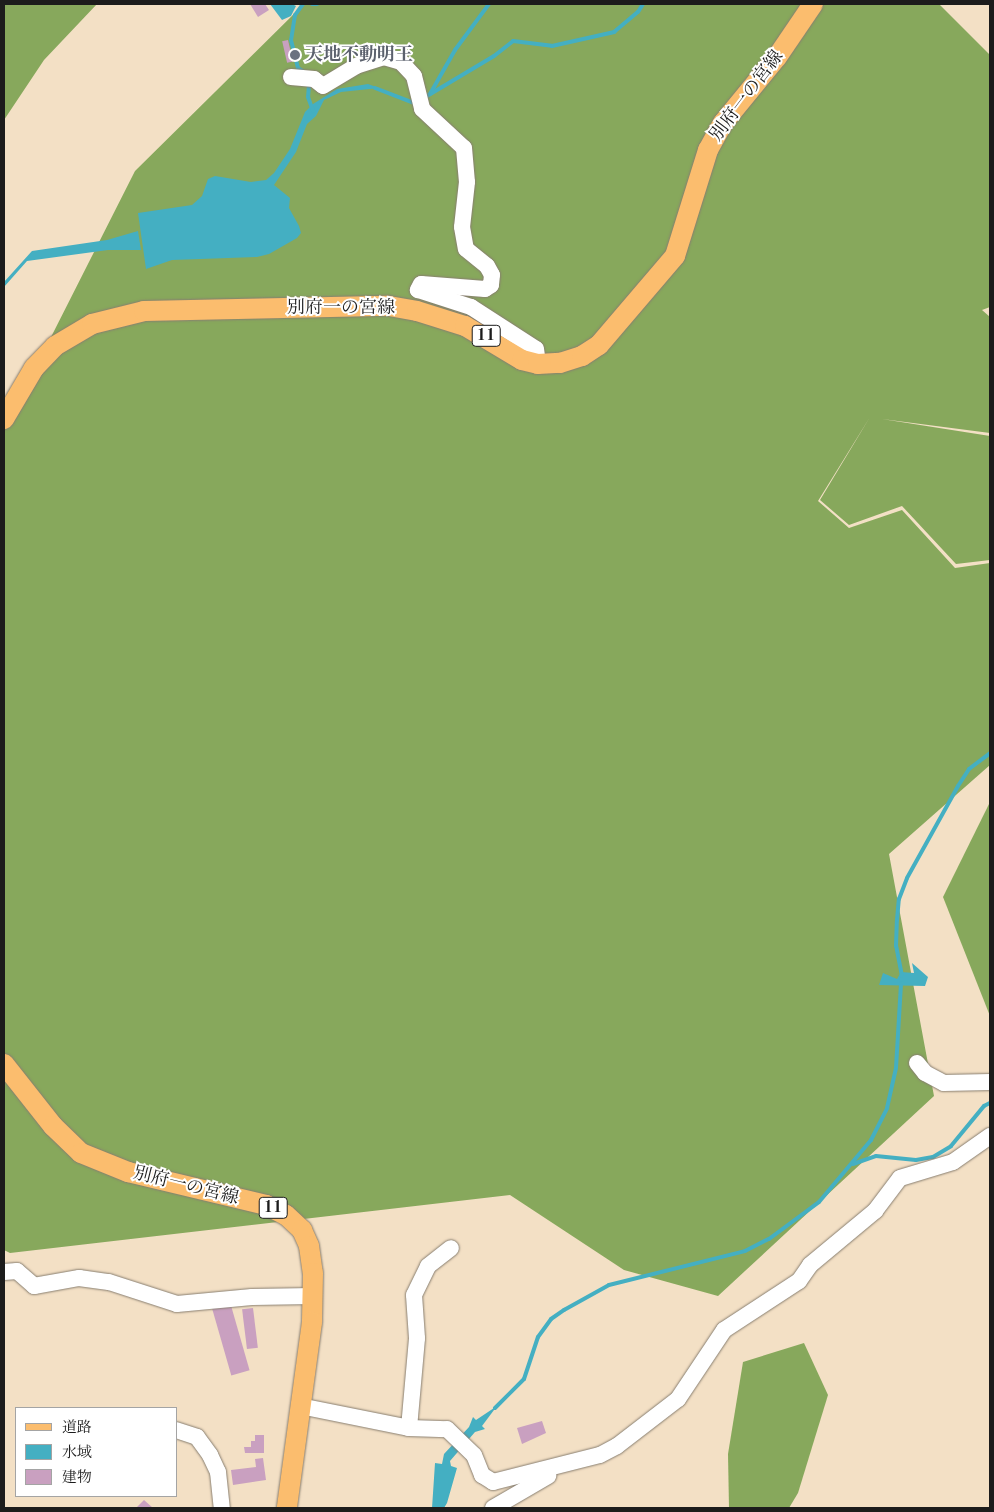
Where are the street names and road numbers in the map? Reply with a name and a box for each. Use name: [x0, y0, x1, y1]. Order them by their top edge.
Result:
street label: 別府一の宮線: [706, 46, 788, 146]
street label: 別府一の宮線: [287, 297, 395, 319]
road number: 11: [471, 322, 501, 350]
street label: 別府一の宮線: [131, 1162, 241, 1210]
road number: 11: [258, 1194, 288, 1222]

